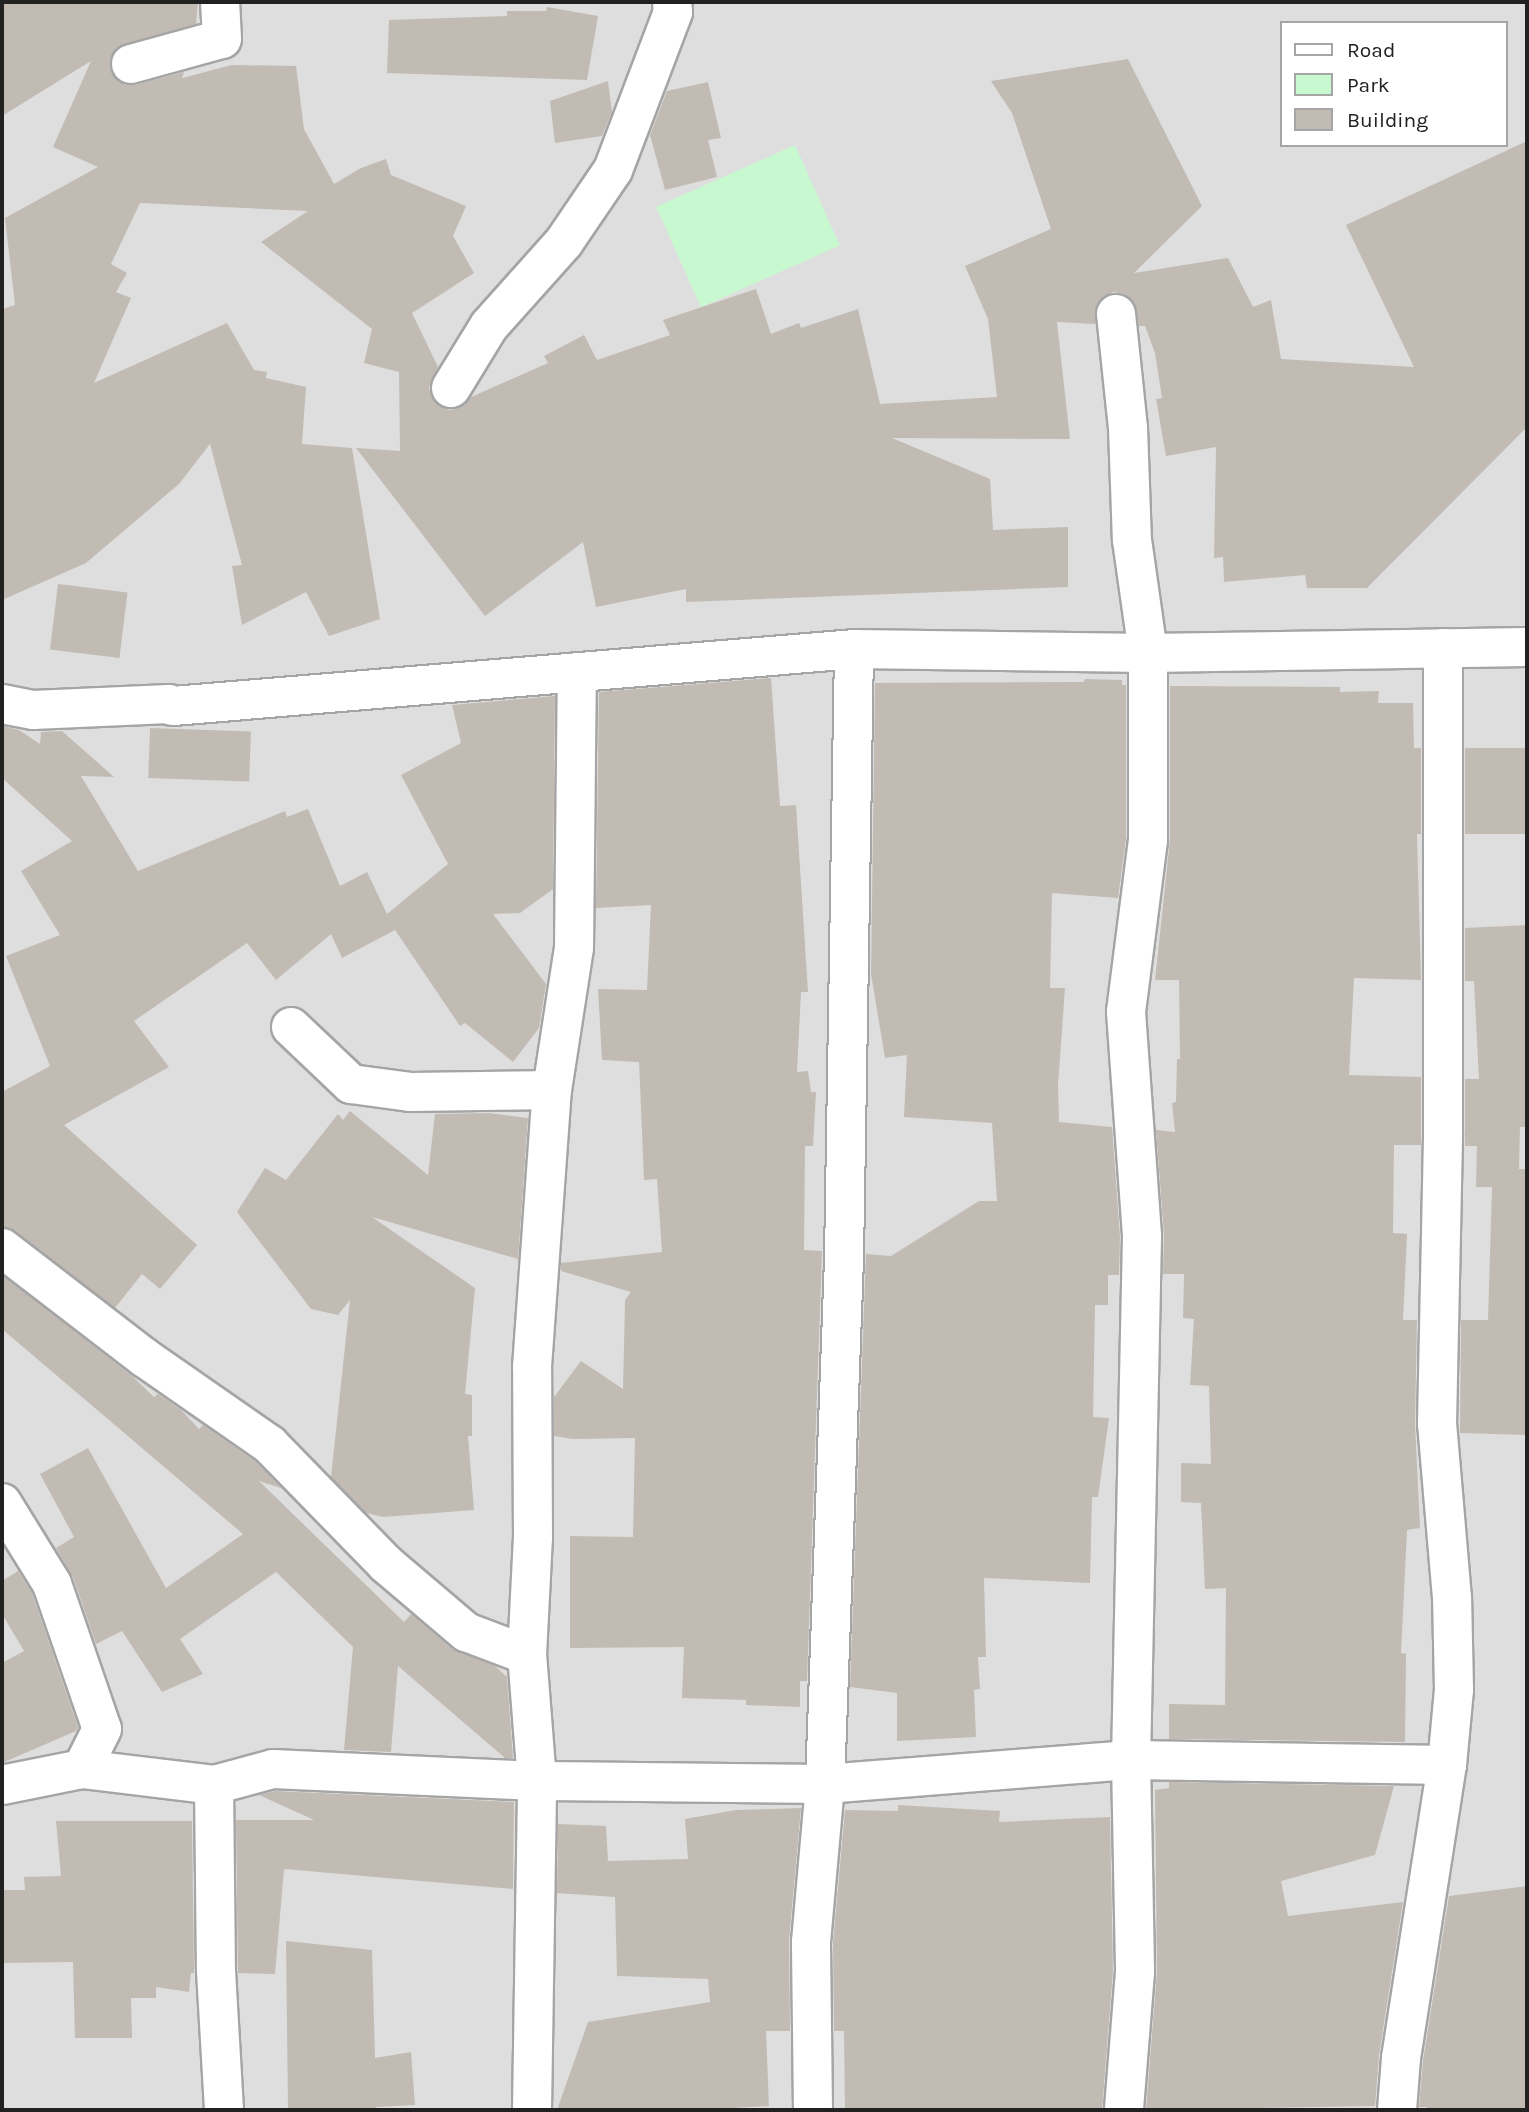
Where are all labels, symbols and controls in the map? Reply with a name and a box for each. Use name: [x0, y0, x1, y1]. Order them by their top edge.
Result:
legend: [1280, 21, 1508, 147]
text: Road: [1347, 38, 1395, 62]
text: Park: [1347, 73, 1390, 97]
text: Building: [1347, 108, 1428, 132]

